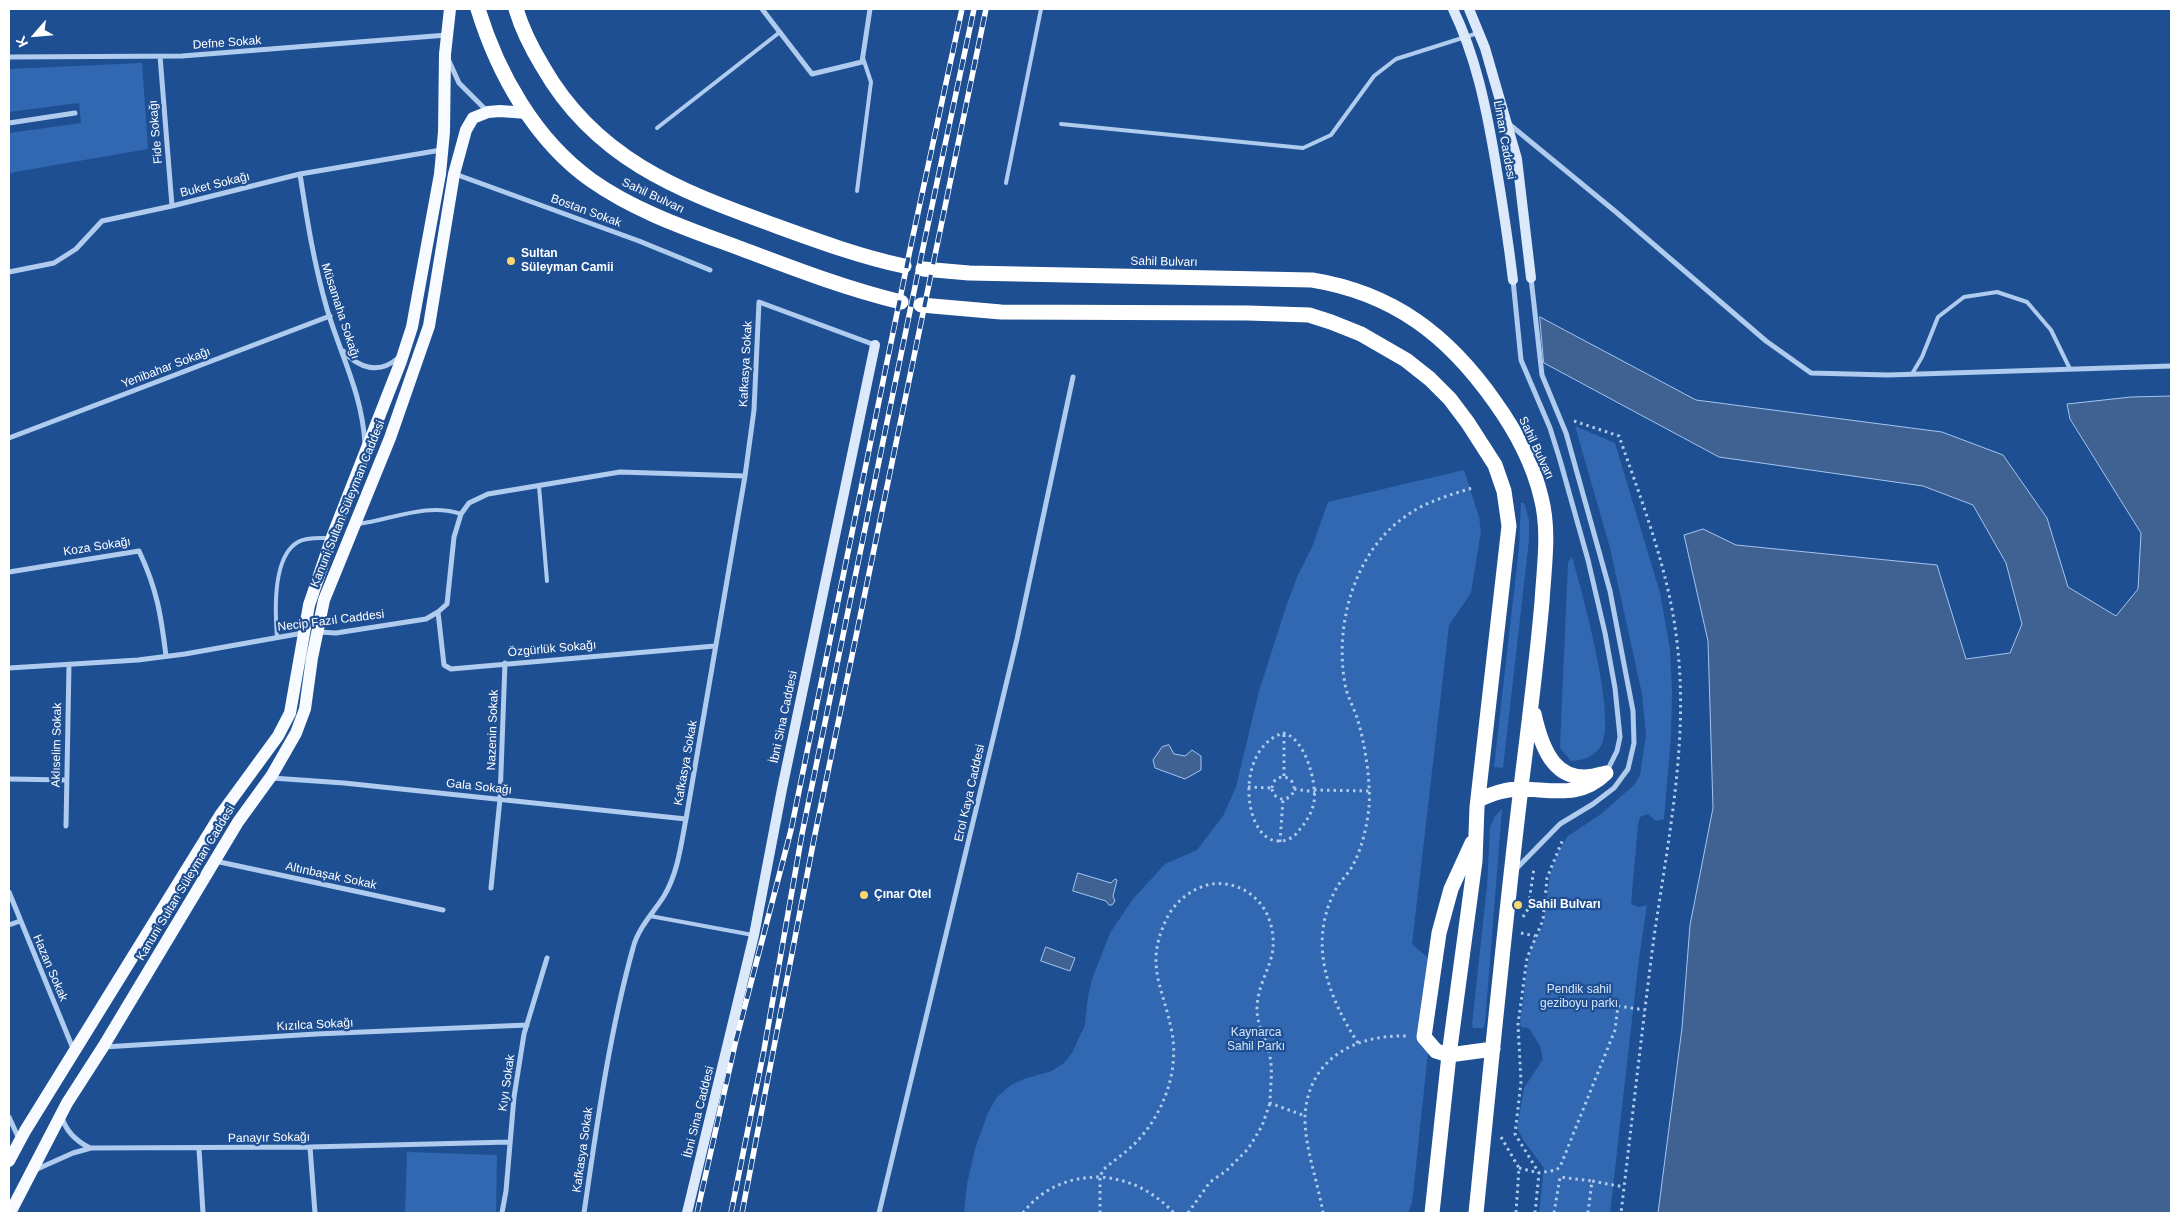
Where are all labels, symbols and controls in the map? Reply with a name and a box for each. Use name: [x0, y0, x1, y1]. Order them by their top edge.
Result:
north arrow: [10, 10, 60, 60]
street label: Defne Sokak: [192, 33, 262, 53]
text: K: [12, 34, 31, 50]
street label: Fide Sokağı: [146, 99, 166, 165]
street label: Liman Caddesi: [1490, 99, 1518, 181]
street label: Buket Sokağı: [179, 169, 251, 201]
street label: Sahil Bulvarı: [619, 175, 687, 217]
street label: Bostan Sokak: [549, 192, 623, 230]
place label: Sultan Süleyman Camii: [521, 247, 614, 275]
street label: Sahil Bulvarı: [1130, 254, 1198, 270]
marker: Sultan Süleyman Camii: [505, 255, 517, 267]
street label: Müsamaha Sokağı: [318, 261, 362, 361]
street label: Kafkasya Sokak: [737, 321, 755, 407]
street label: Yenibahar Sokağı: [119, 344, 213, 392]
street label: Sahil Bulvarı: [1515, 414, 1557, 482]
street label: Kanuni Sultan Süleyman Caddesi: [308, 418, 388, 590]
street label: Koza Sokağı: [62, 535, 132, 559]
street label: Necip Fazıl Caddesi: [277, 607, 385, 635]
street label: Özgürlük Sokağı: [507, 638, 597, 660]
street label: İbni Sina Caddesi: [767, 670, 801, 764]
street label: Nazenin Sokak: [484, 689, 502, 771]
street label: Aklıselim Sokak: [49, 703, 65, 787]
street label: Kafkasya Sokak: [671, 719, 701, 807]
street label: Erol Kaya Caddesi: [952, 743, 988, 843]
street label: Gala Sokağı: [445, 776, 513, 798]
street label: Kanuni Sultan Süleyman Caddesi: [134, 803, 238, 963]
street label: Altınbaşak Sokak: [284, 859, 378, 893]
place label: Çınar Otel: [874, 888, 931, 902]
marker: Çınar Otel: [858, 889, 870, 901]
place label: Sahil Bulvarı: [1528, 898, 1601, 912]
marker: Sahil Bulvarı: [1512, 899, 1524, 911]
street label: Hazan Sokak: [29, 932, 71, 1004]
park label: Pendik sahil geziboyu parkı: [1540, 983, 1618, 1011]
street label: Kızılca Sokağı: [276, 1016, 354, 1034]
park label: Kaynarca Sahil Parkı: [1227, 1026, 1285, 1054]
street label: Kıyı Sokak: [496, 1054, 518, 1112]
street label: İbni Sina Caddesi: [681, 1065, 717, 1159]
street label: Kafkasya Sokak: [570, 1106, 596, 1194]
street label: Panayır Sokağı: [228, 1130, 310, 1146]

